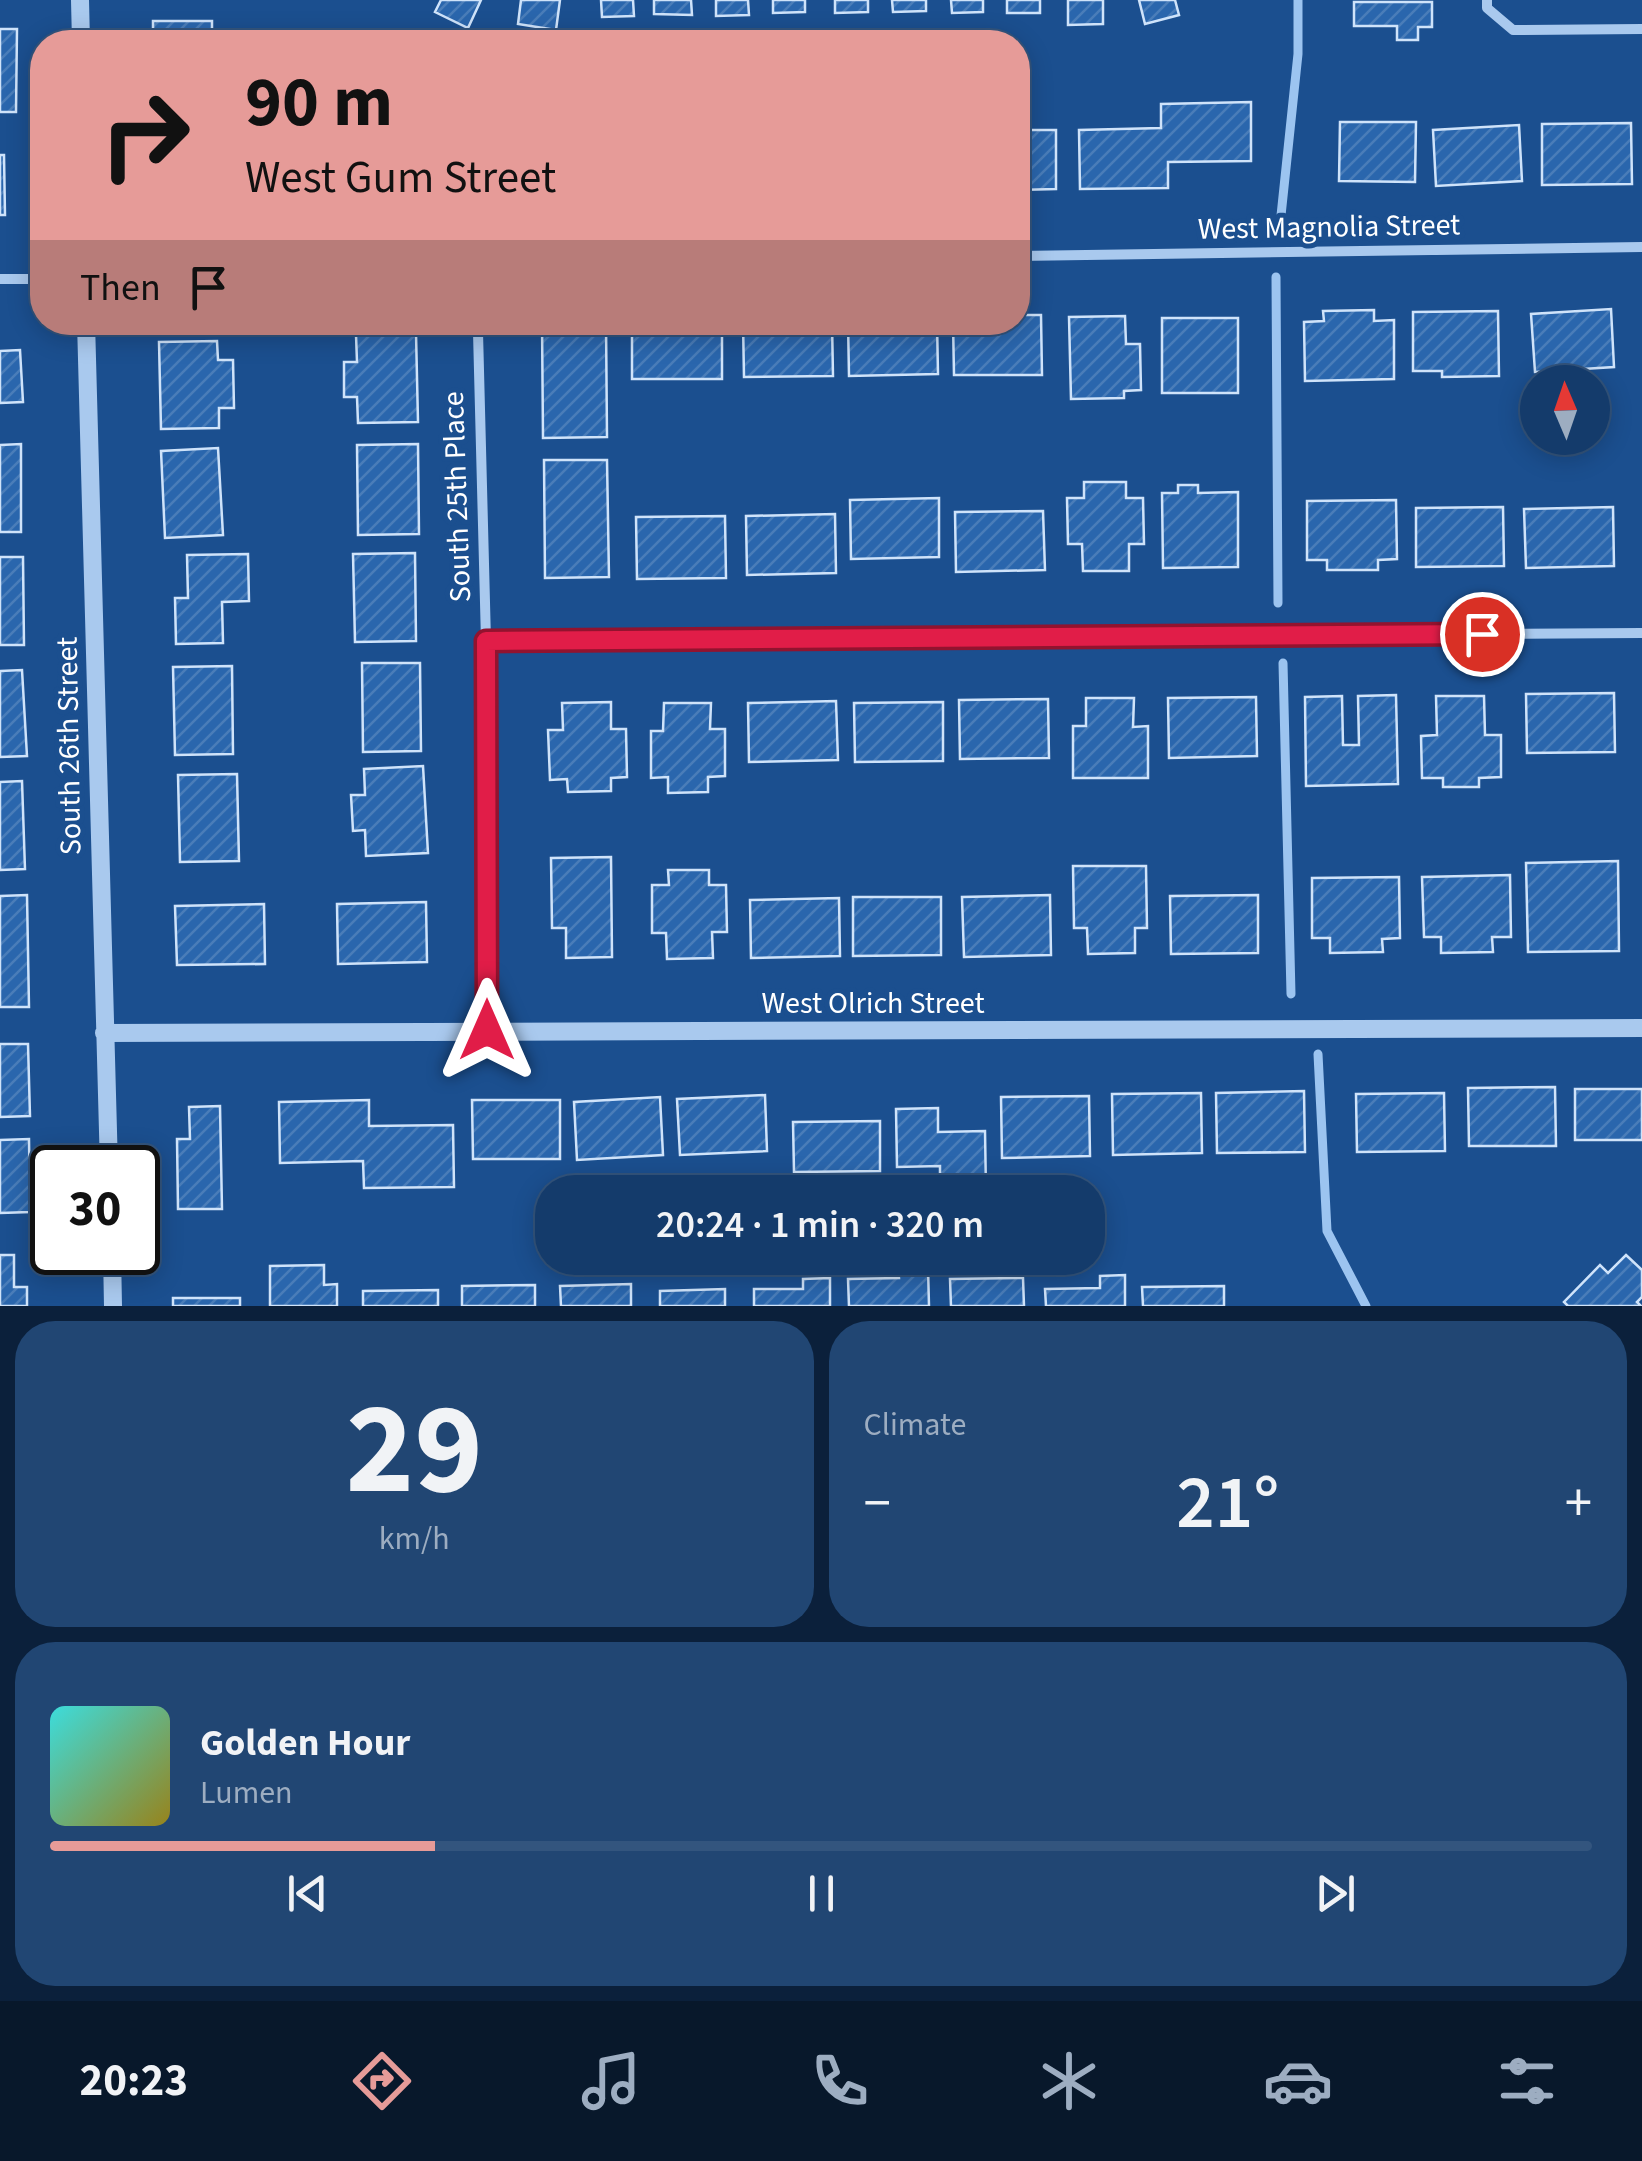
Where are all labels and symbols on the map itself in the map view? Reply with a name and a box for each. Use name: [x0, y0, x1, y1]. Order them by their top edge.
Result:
street label: West Magnolia Street: [1197, 203, 1461, 251]
north arrow: [1520, 365, 1610, 455]
street label: South 25th Place: [432, 391, 482, 603]
pin: [1440, 592, 1525, 677]
street label: South 26th Street: [46, 636, 92, 856]
position arrow: [435, 978, 539, 1082]
street label: West Olrich Street: [761, 982, 985, 1025]
speed limit sign: 30: [30, 1145, 160, 1275]

